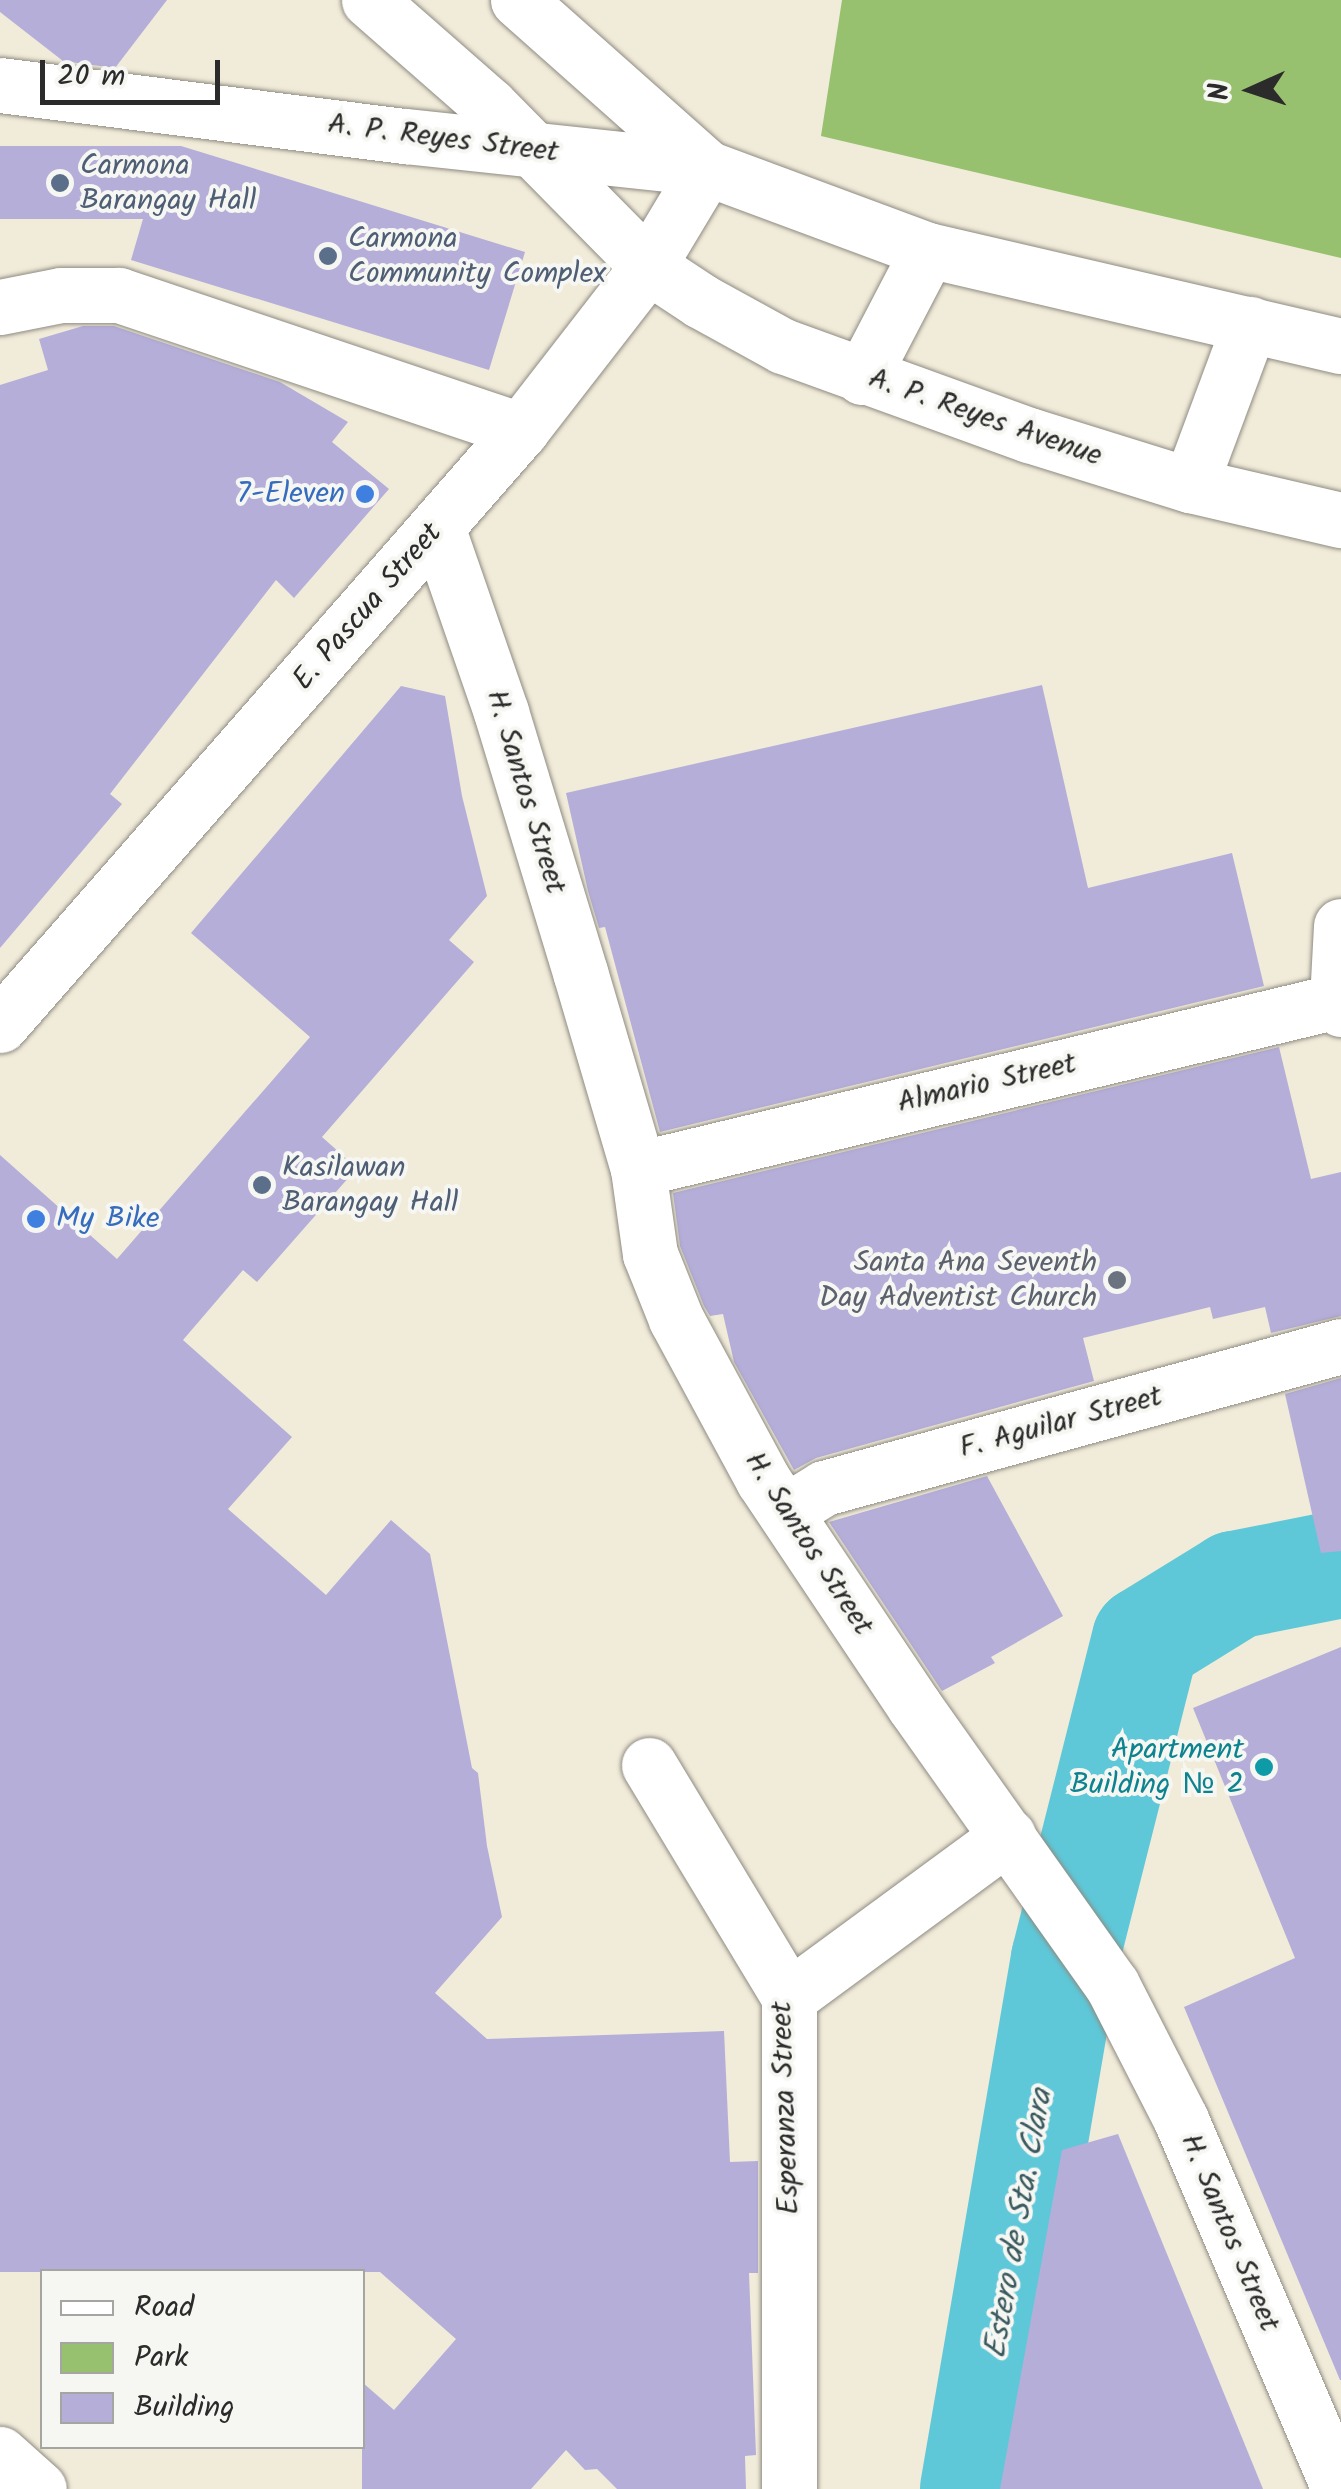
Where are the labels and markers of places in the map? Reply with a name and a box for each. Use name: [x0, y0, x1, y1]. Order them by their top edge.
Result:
place label: Carmona Barangay Hall: [80, 148, 256, 218]
marker: Carmona Barangay Hall: [49, 172, 71, 194]
place label: Carmona Community Complex: [348, 221, 606, 292]
marker: Carmona Community Complex: [317, 245, 339, 267]
place label: 7-Eleven: [237, 476, 345, 512]
marker: 7-Eleven: [354, 483, 376, 505]
place label: Kasilawan Barangay Hall: [282, 1150, 458, 1220]
marker: Kasilawan Barangay Hall: [251, 1174, 273, 1196]
place label: My Bike: [56, 1201, 160, 1237]
marker: My Bike: [25, 1208, 47, 1230]
place label: Santa Ana Seventh Day Adventist Church: [819, 1245, 1097, 1316]
marker: Santa Ana Seventh Day Adventist Church: [1106, 1269, 1128, 1291]
place label: Apartment Building № 2: [1070, 1732, 1244, 1802]
marker: Apartment Building № 2: [1253, 1756, 1275, 1778]

